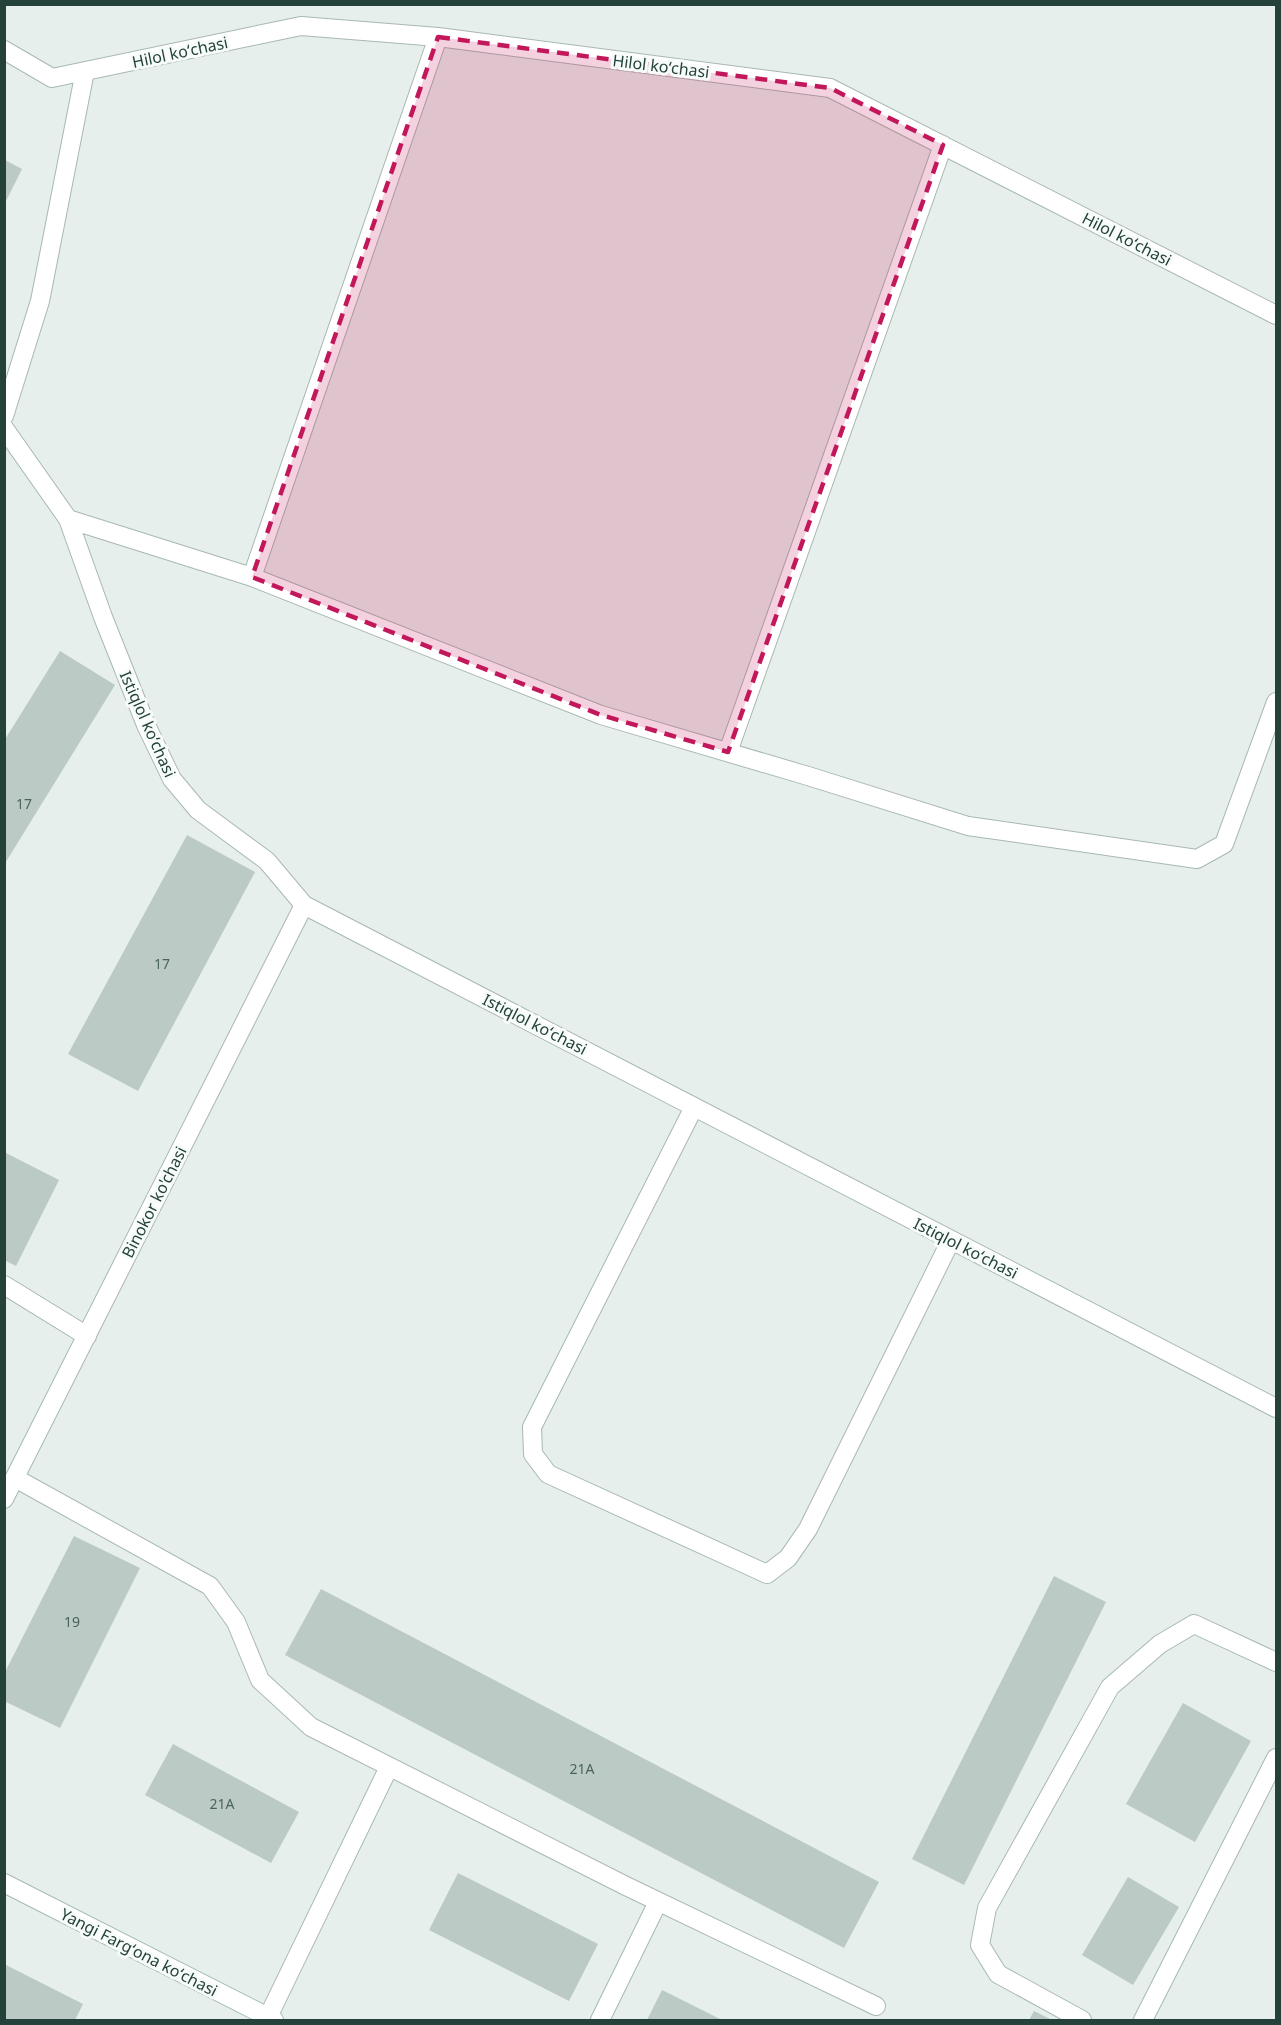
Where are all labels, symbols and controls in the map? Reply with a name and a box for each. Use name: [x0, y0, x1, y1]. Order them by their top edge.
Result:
street label: Hilol koʻchasi: [130, 31, 230, 73]
street label: Hilol koʻchasi: [611, 49, 711, 83]
street label: Hilol koʻchasi: [1079, 207, 1175, 271]
street label: Istiqlol koʻchasi: [115, 667, 181, 781]
house number: 17: [16, 794, 32, 813]
house number: 17: [154, 954, 170, 973]
street label: Istiqlol koʻchasi: [479, 988, 591, 1060]
street label: Binokor ko'chasi: [116, 1143, 192, 1261]
street label: Istiqlol koʻchasi: [910, 1212, 1022, 1284]
house number: 19: [64, 1612, 80, 1631]
house number: 21А: [570, 1759, 595, 1778]
house number: 21А: [210, 1794, 235, 1813]
street label: Yangi Fargʻona koʻchasi: [57, 1903, 221, 2001]

